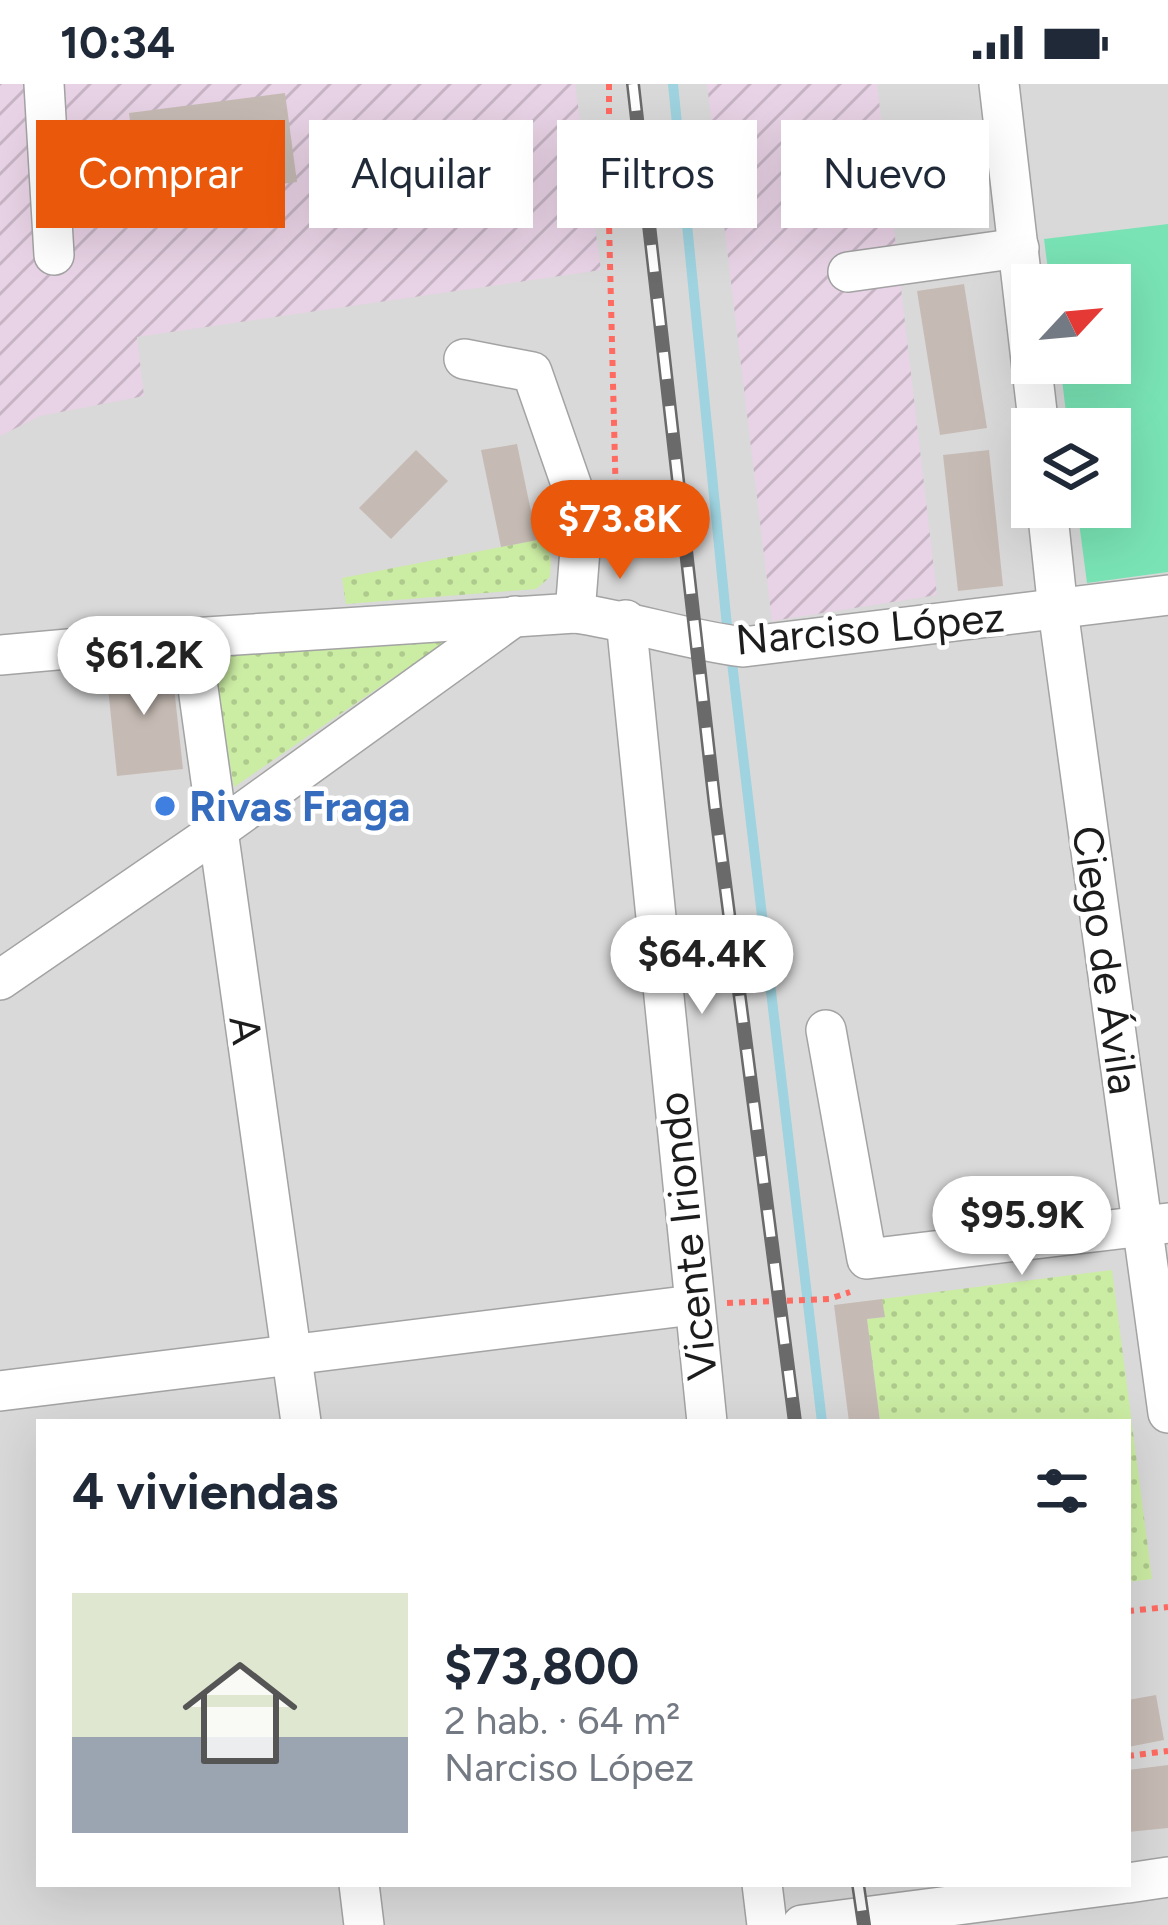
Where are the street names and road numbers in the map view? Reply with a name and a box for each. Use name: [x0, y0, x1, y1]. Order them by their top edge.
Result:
street label: Narciso López: [734, 591, 1006, 666]
street label: Ciego de Ávila: [1061, 823, 1150, 1098]
street label: A: [218, 1012, 273, 1048]
street label: Vicente Iriondo: [647, 1090, 728, 1382]

